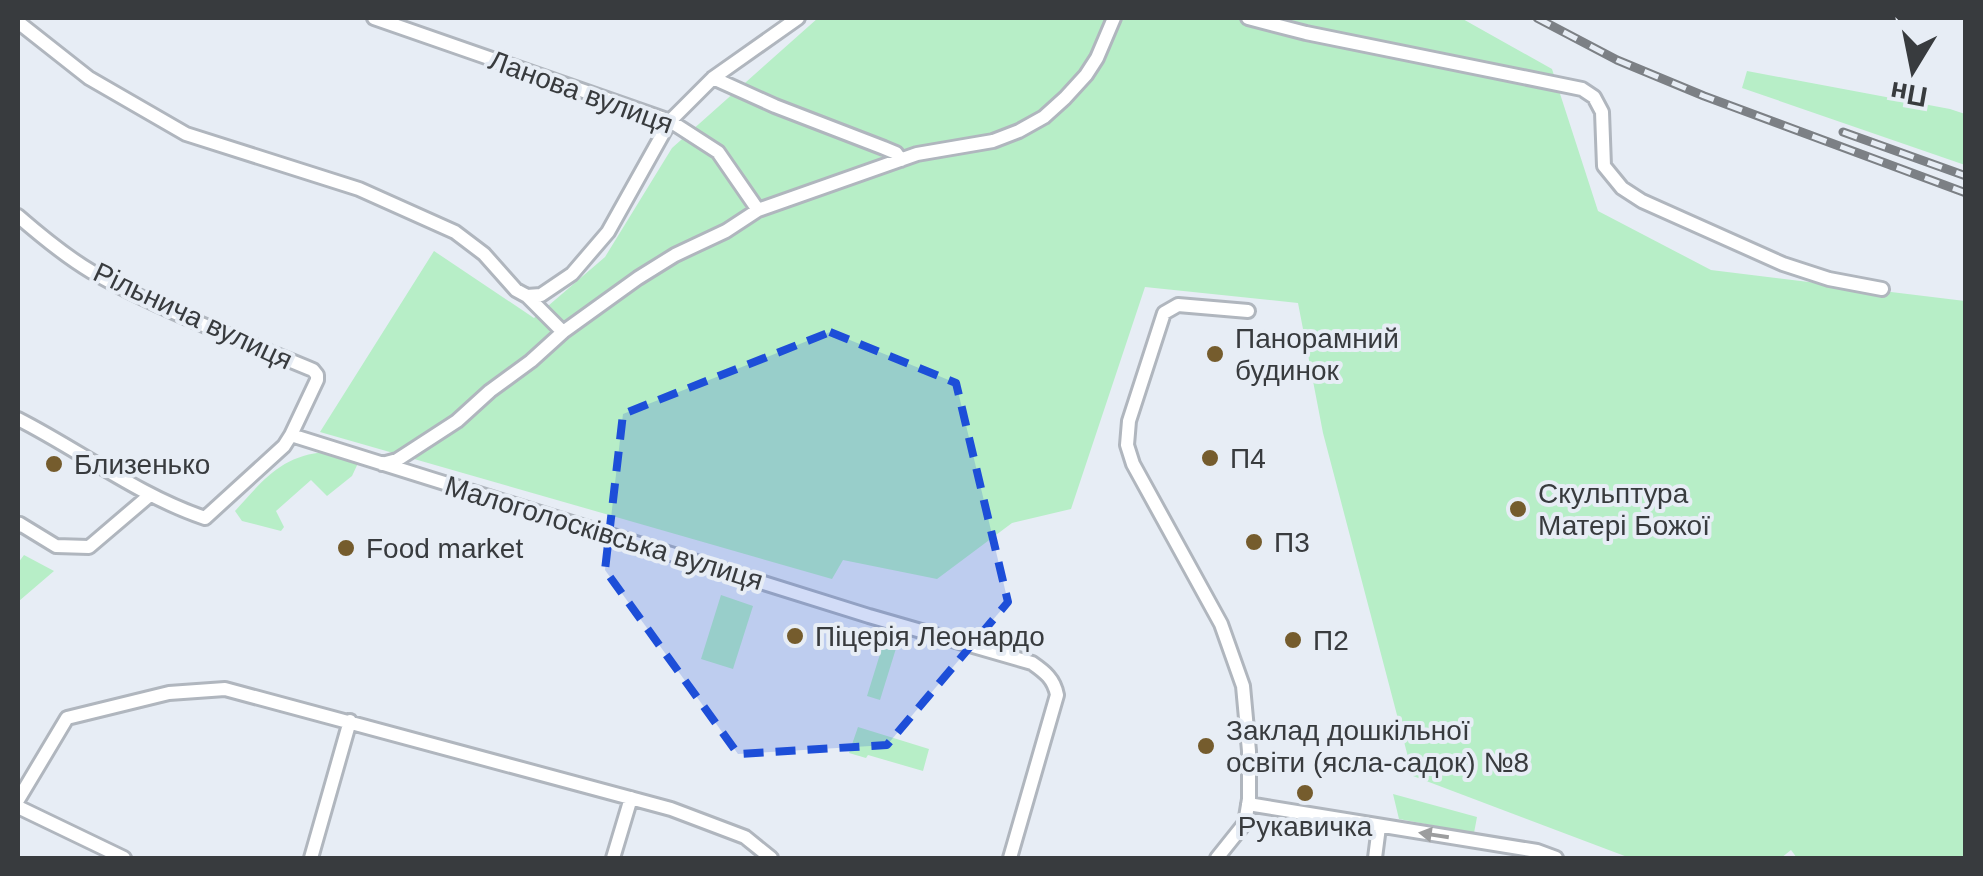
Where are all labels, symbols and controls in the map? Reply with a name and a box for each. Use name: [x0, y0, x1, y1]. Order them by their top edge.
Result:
north arrow: [1863, 20, 1963, 120]
street label: Ланова вулиця: [485, 44, 677, 140]
text: Пн: [1888, 76, 1930, 113]
street label: Рільнича вулиця: [89, 256, 297, 376]
place label: Панорамний будинок: [1235, 323, 1399, 386]
marker: Панорамний будинок: [1204, 343, 1226, 365]
place label: П4: [1230, 443, 1266, 474]
marker: П4: [1199, 447, 1221, 469]
place label: Близенько: [74, 449, 210, 480]
marker: Близенько: [43, 453, 65, 475]
street label: Малоголосківська вулиця: [441, 470, 767, 596]
place label: Скульптура Матері Божої: [1538, 478, 1710, 541]
marker: Скульптура Матері Божої: [1507, 498, 1529, 520]
place label: П3: [1274, 527, 1310, 558]
marker: П3: [1243, 531, 1265, 553]
place label: Food market: [366, 533, 523, 564]
marker: Food market: [335, 537, 357, 559]
place label: Піцерія Леонардо: [815, 621, 1045, 652]
marker: Піцерія Леонардо: [784, 625, 806, 647]
place label: П2: [1313, 625, 1349, 656]
marker: П2: [1282, 629, 1304, 651]
place label: Заклад дошкільної освіти (ясла-садок) №8: [1226, 715, 1529, 778]
marker: Заклад дошкільної освіти (ясла-садок) №8: [1195, 735, 1217, 757]
marker: Рукавичка: [1294, 782, 1316, 804]
place label: Рукавичка: [1238, 811, 1373, 842]
one-way arrow: [1417, 827, 1449, 843]

